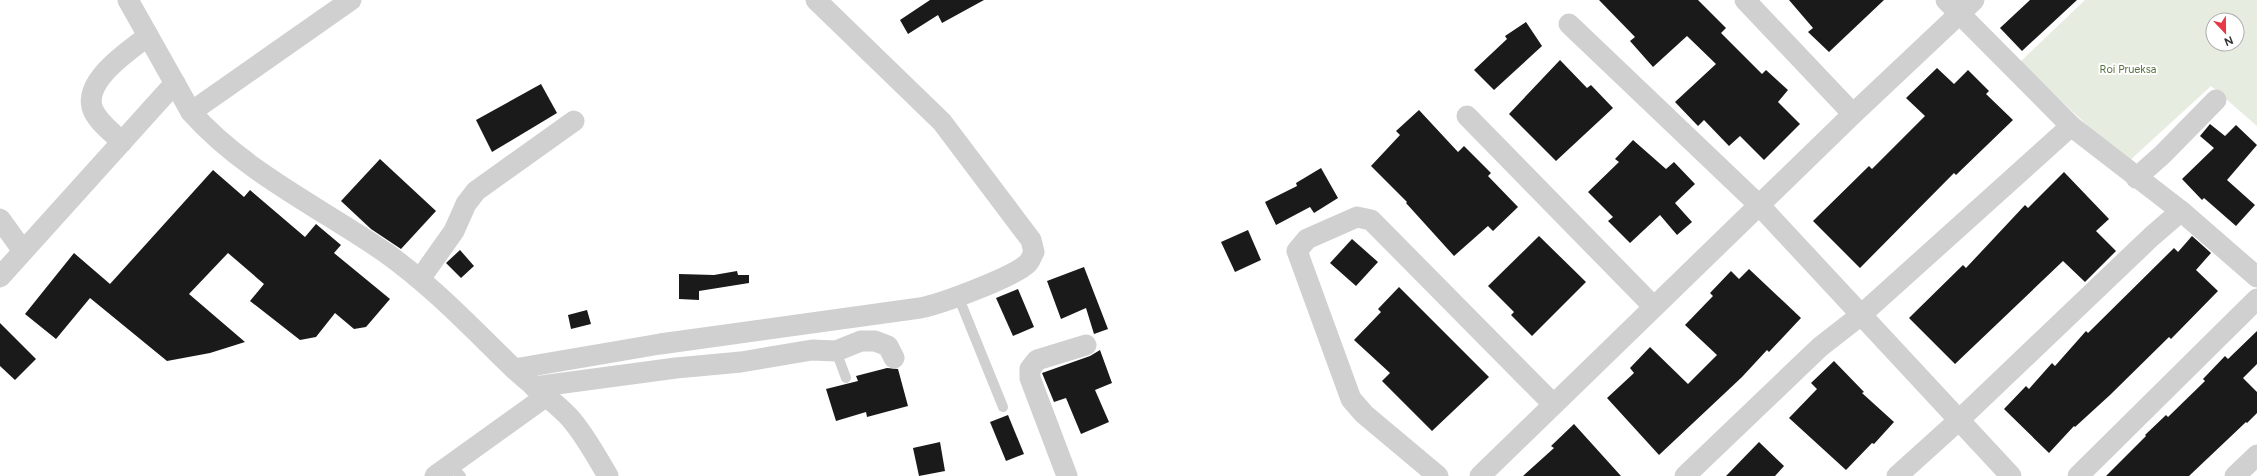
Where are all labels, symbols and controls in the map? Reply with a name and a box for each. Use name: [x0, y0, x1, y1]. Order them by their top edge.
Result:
north arrow: [2205, 12, 2245, 52]
text: N: [2222, 33, 2235, 48]
park label: Roi Prueksa: [2100, 63, 2156, 76]

